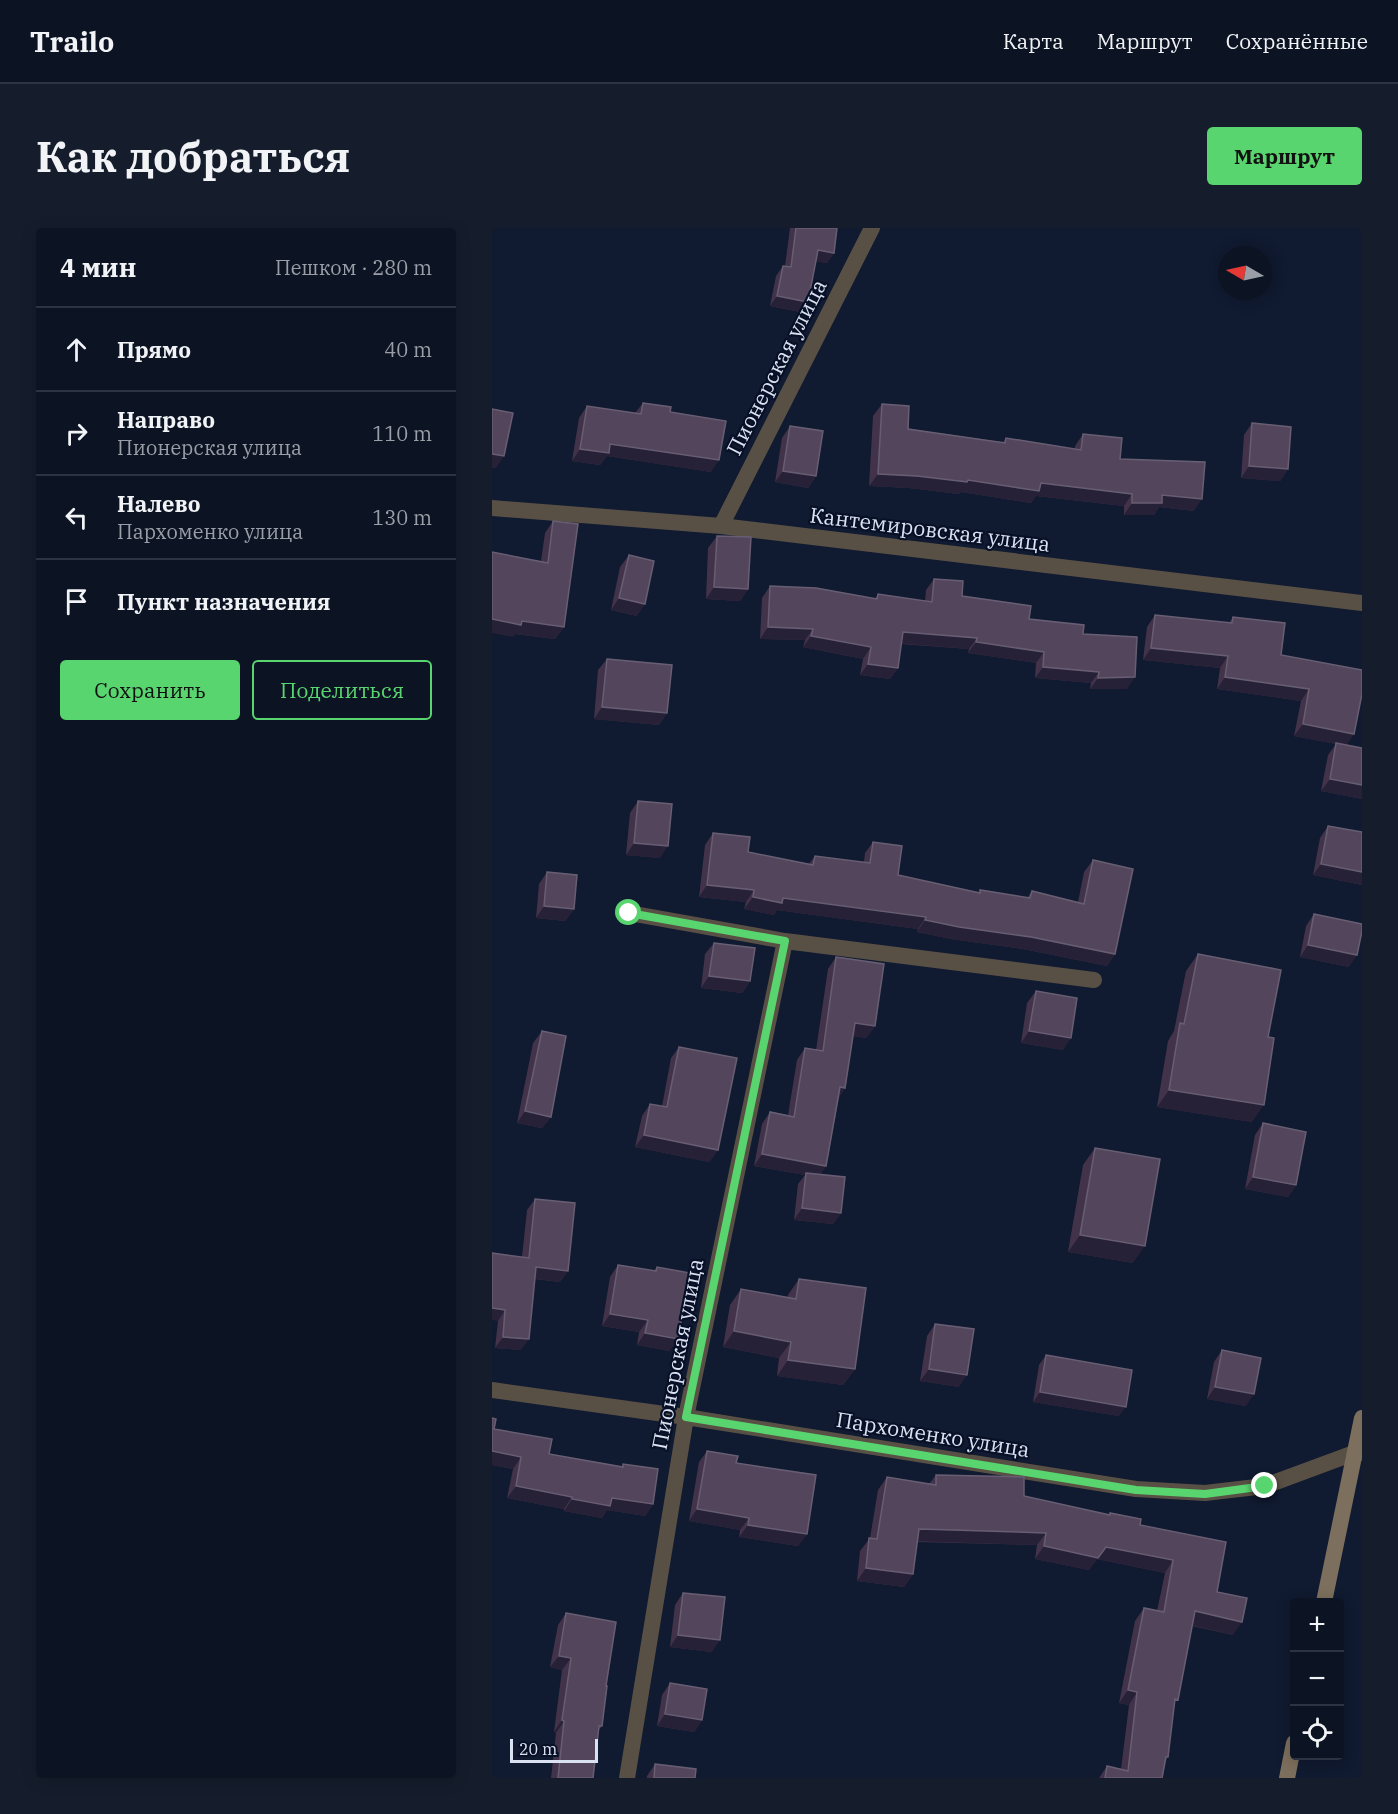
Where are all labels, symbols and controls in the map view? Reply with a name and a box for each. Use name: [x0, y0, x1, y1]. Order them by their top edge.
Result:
text: Trailo: [30, 23, 114, 60]
text: Карта: [1003, 27, 1064, 55]
text: Маршрут: [1097, 27, 1193, 55]
text: Сохранённые: [1226, 27, 1368, 55]
button: Маршрут: [1207, 127, 1362, 185]
text: Как добраться: [36, 129, 350, 184]
north arrow: [1218, 246, 1272, 300]
text: 4 мин: [60, 250, 136, 284]
text: Пешком · 280 m: [275, 254, 432, 281]
street label: Пионерская улица: [719, 274, 833, 460]
icon: ahead: [60, 333, 93, 366]
text: Прямо: [117, 335, 191, 364]
text: 40 m: [384, 336, 432, 363]
text: Направо: [117, 405, 215, 434]
icon: right: [60, 417, 93, 450]
text: 110 m: [372, 420, 432, 447]
text: Пионерская улица: [117, 434, 302, 461]
text: Налево: [117, 489, 201, 518]
street label: Кантемировская улица: [808, 500, 1052, 558]
icon: left: [60, 501, 93, 534]
text: 130 m: [372, 504, 432, 531]
text: Пархоменко улица: [117, 518, 303, 545]
icon: arrive: [60, 585, 93, 618]
text: Пункт назначения: [117, 587, 331, 616]
button: Сохранить: [60, 660, 240, 720]
button: Поделиться: [252, 660, 432, 720]
route start: [615, 899, 641, 925]
street label: Пионерская улица: [645, 1256, 709, 1452]
street label: Пархоменко улица: [834, 1405, 1032, 1463]
route end: [1251, 1472, 1277, 1498]
map controls: [1290, 1598, 1344, 1760]
button: +: [1290, 1598, 1344, 1652]
button: −: [1290, 1652, 1344, 1706]
button: locate: [1290, 1706, 1344, 1760]
scale bar: [510, 1736, 598, 1764]
text: 20 m: [519, 1739, 557, 1759]

